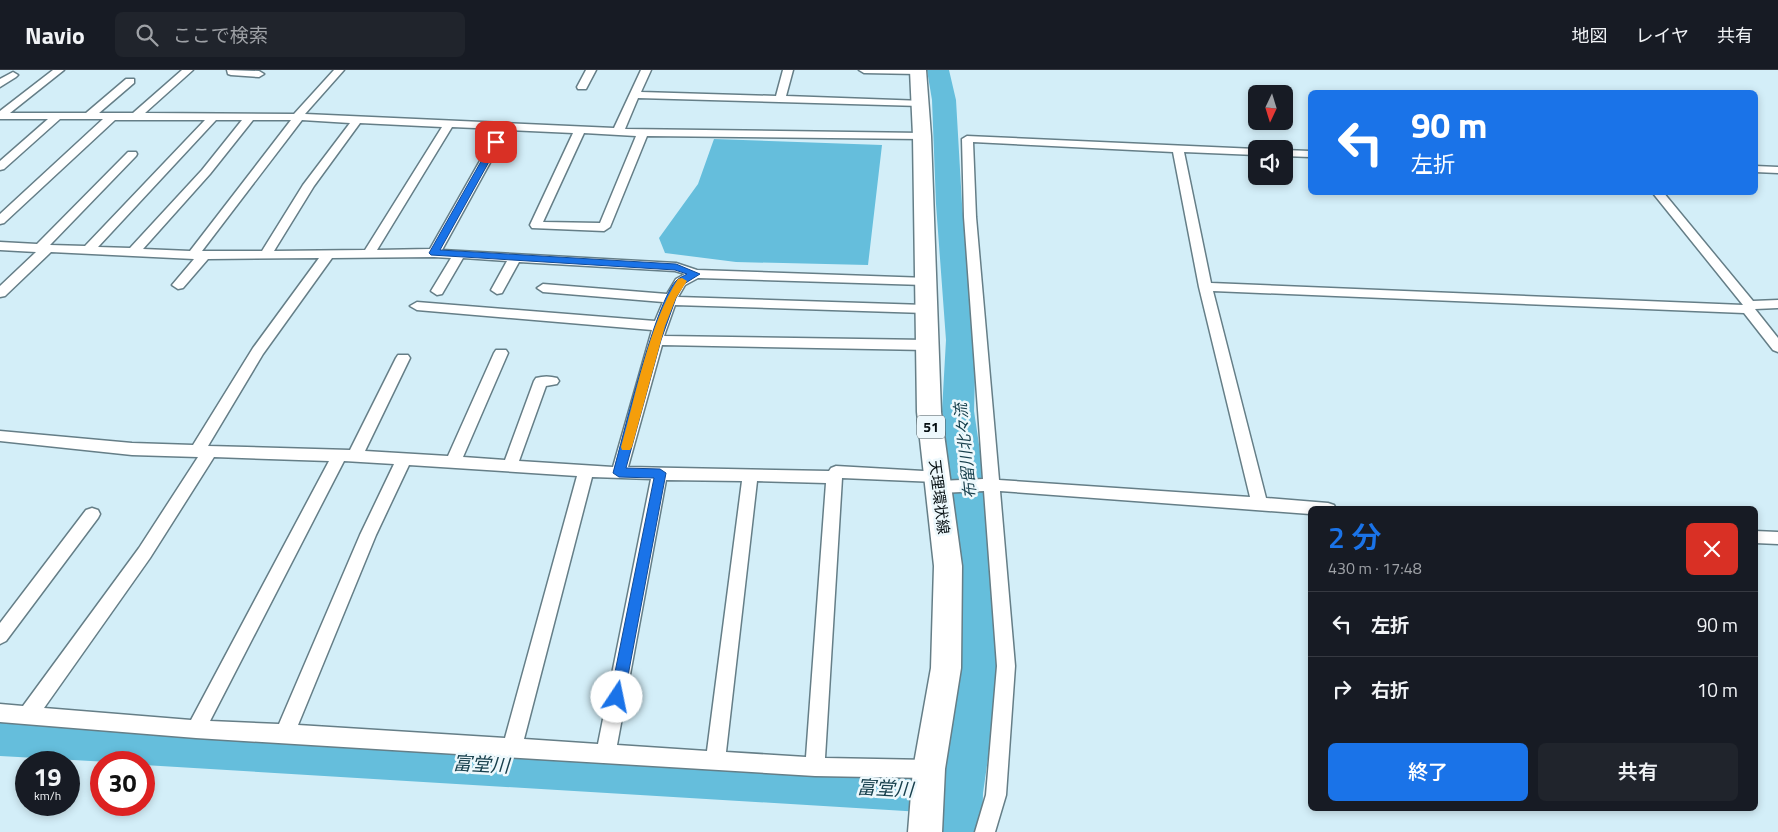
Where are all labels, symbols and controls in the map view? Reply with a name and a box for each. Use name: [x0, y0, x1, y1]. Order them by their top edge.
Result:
search box: [115, 12, 465, 57]
text: Navio: [25, 17, 85, 53]
text: ここで検索: [173, 20, 268, 49]
icon: search: [133, 21, 161, 49]
text: 地図: [1572, 22, 1608, 49]
text: レイヤ: [1636, 22, 1689, 49]
text: 共有: [1717, 22, 1753, 49]
north arrow: [1248, 85, 1292, 130]
map controls: [1248, 85, 1293, 185]
text: 90 m: [1411, 98, 1487, 152]
icon: left: [1328, 110, 1393, 175]
pin: [475, 121, 517, 163]
icon: arrive: [482, 128, 510, 156]
button: sound: [1248, 140, 1293, 185]
text: 左折: [1411, 147, 1455, 181]
water label: 布留川北々流: [948, 399, 982, 500]
road number: 51: [917, 416, 945, 438]
street label: 天理環状線: [924, 458, 955, 536]
text: 2 分: [1328, 514, 1381, 560]
button: close: [1686, 523, 1738, 575]
text: 430 m · 17:48: [1328, 556, 1422, 580]
icon: left: [1328, 610, 1356, 638]
text: 左折: [1371, 610, 1409, 639]
text: 90 m: [1697, 610, 1738, 639]
position arrow: [590, 670, 642, 722]
icon: right: [1328, 675, 1356, 703]
text: 右折: [1371, 675, 1409, 704]
text: 10 m: [1697, 675, 1738, 704]
button: 終了: [1328, 743, 1528, 801]
button: 共有: [1538, 743, 1738, 801]
water label: 富堂川: [452, 748, 512, 780]
speed limit sign: 30: [90, 751, 155, 816]
text: 19: [33, 758, 62, 796]
water label: 富堂川: [856, 772, 916, 804]
text: km/h: [34, 786, 61, 805]

